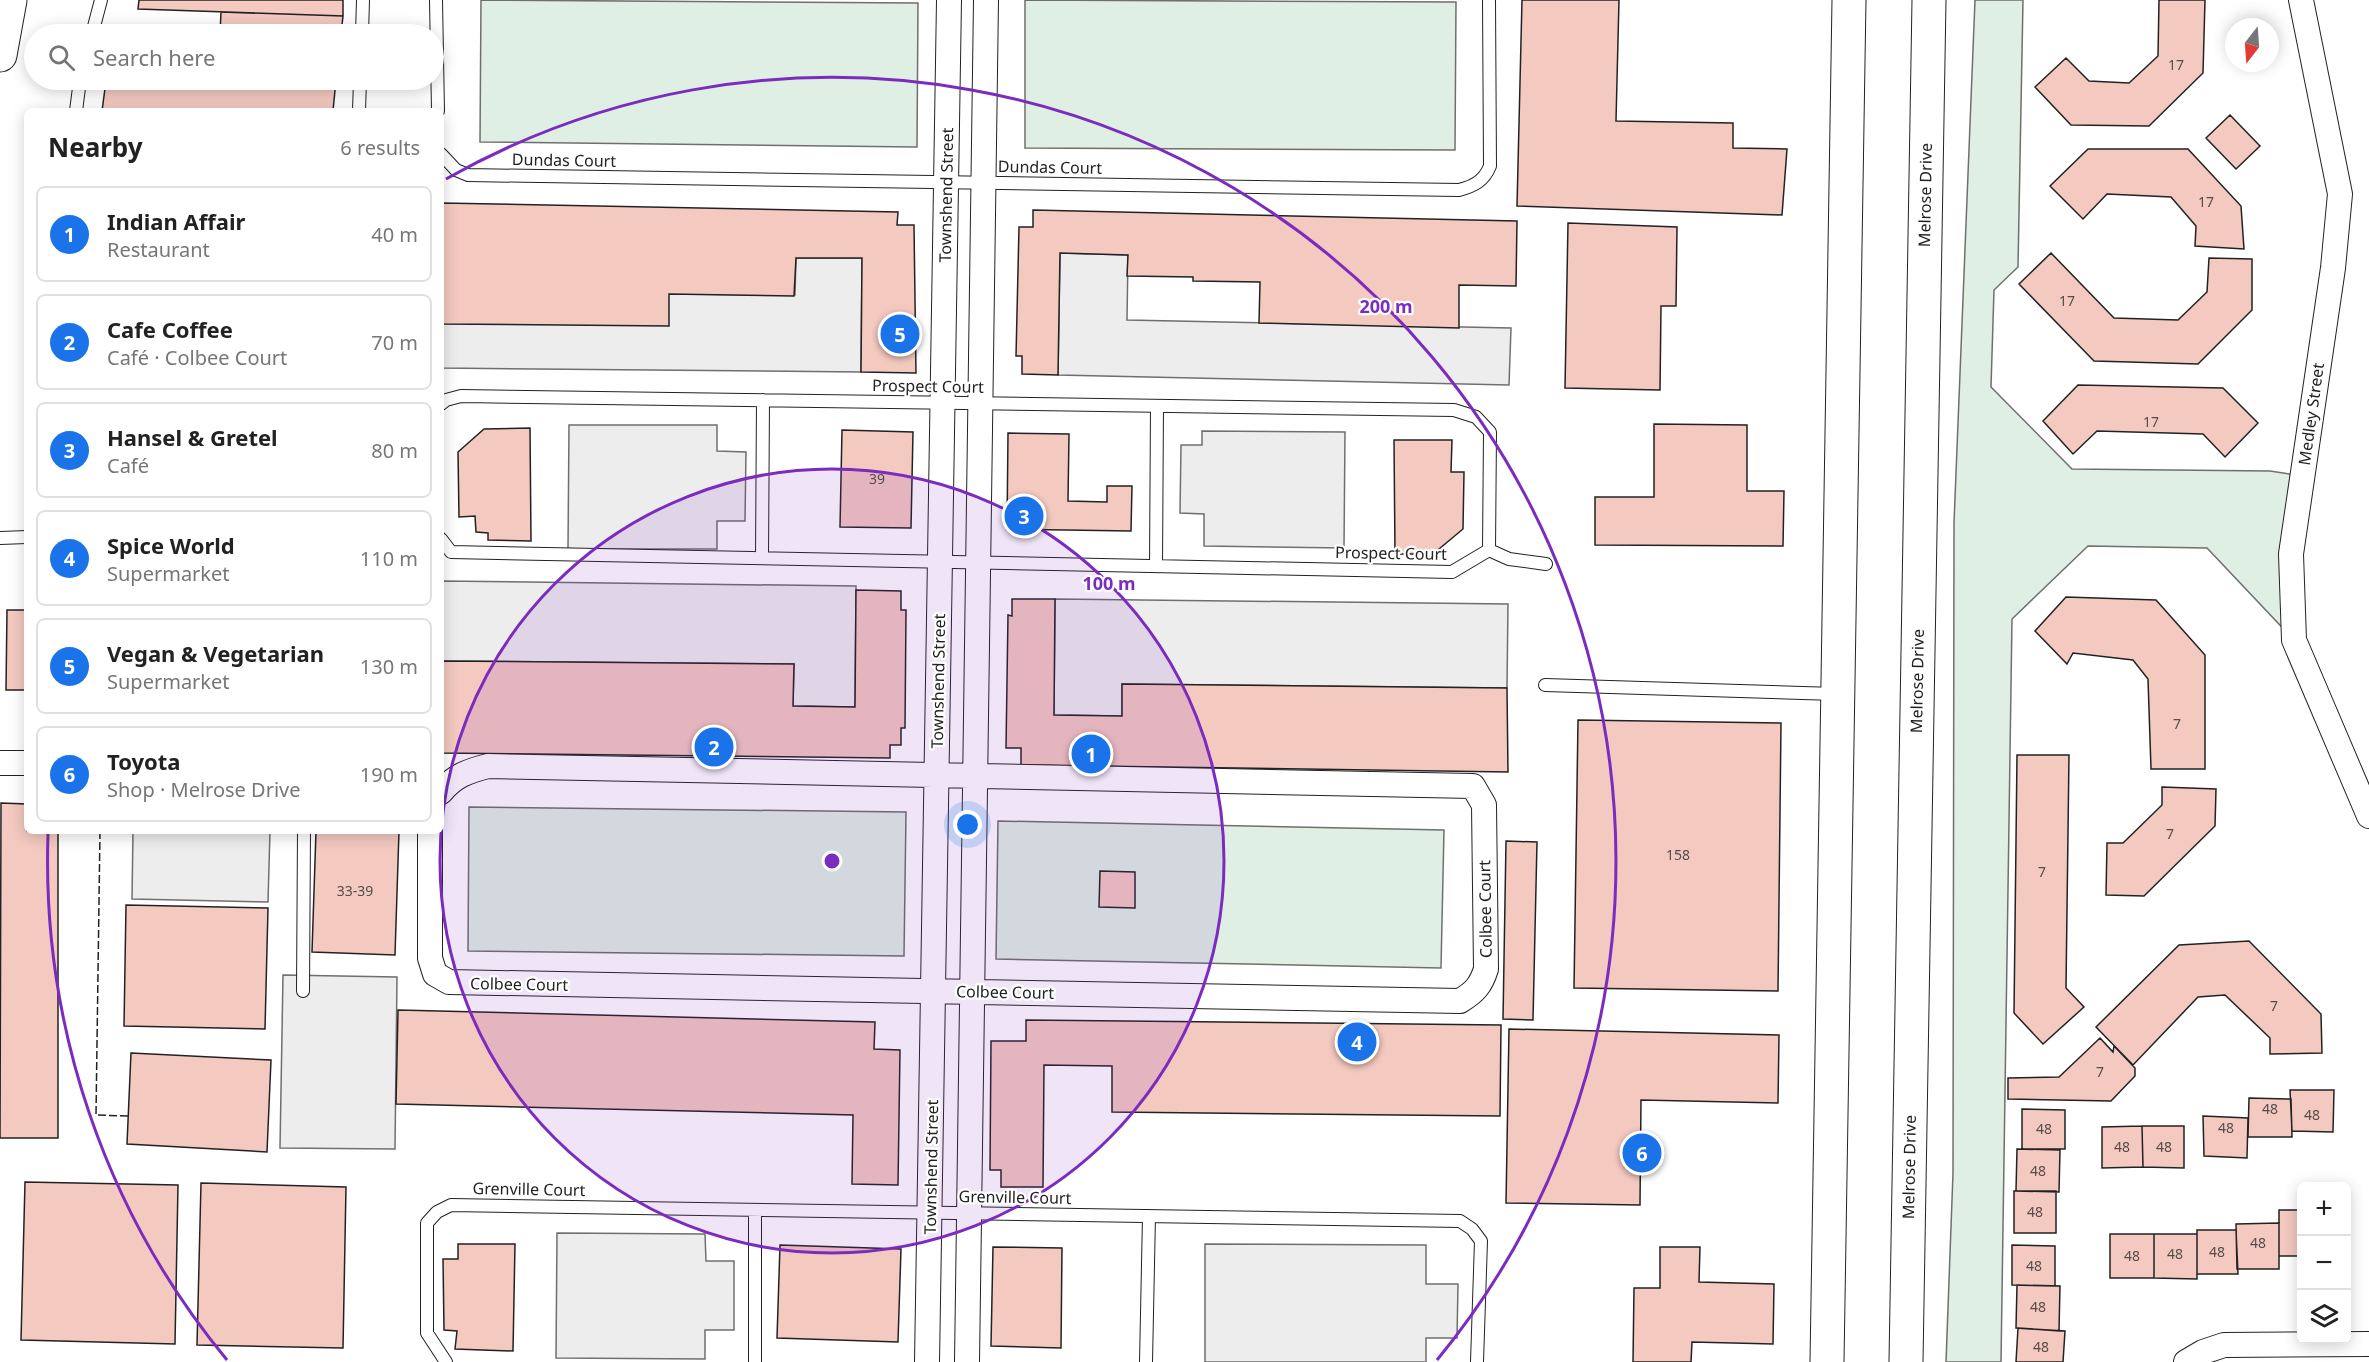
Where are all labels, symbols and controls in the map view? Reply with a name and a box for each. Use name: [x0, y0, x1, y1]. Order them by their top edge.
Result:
north arrow: [2225, 18, 2279, 72]
search box: [24, 24, 444, 90]
icon: search: [45, 41, 78, 74]
text: Search here: [93, 42, 215, 72]
house number: 17: [2168, 55, 2184, 74]
street label: Townshend Street: [934, 127, 958, 263]
text: Nearby: [48, 129, 143, 165]
text: 6 results: [340, 134, 420, 161]
street label: Melrose Drive: [1913, 143, 1937, 247]
street label: Dundas Court: [512, 148, 616, 172]
street label: Dundas Court: [998, 155, 1102, 179]
house number: 17: [2198, 192, 2214, 211]
text: Indian Affair: [107, 206, 245, 236]
text: 1: [64, 221, 75, 248]
text: 40 m: [371, 221, 418, 248]
text: Restaurant: [107, 236, 210, 263]
house number: 17: [2059, 291, 2075, 310]
text: 200 m: [1359, 294, 1413, 318]
pin: 5: [880, 312, 920, 356]
text: Cafe Coffee: [107, 314, 233, 344]
text: 2: [64, 329, 75, 356]
text: 70 m: [371, 329, 418, 356]
text: Café · Colbee Court: [107, 344, 287, 371]
street label: Medley Street: [2293, 361, 2329, 467]
street label: Prospect Court: [872, 374, 984, 398]
house number: 17: [2143, 412, 2159, 431]
text: Hansel & Gretel: [107, 422, 278, 452]
text: 3: [64, 437, 75, 464]
text: 80 m: [371, 437, 418, 464]
text: Café: [107, 452, 149, 479]
house number: 39: [869, 469, 885, 488]
pin: 3: [1004, 494, 1044, 538]
text: Spice World: [107, 530, 235, 560]
street label: Prospect Court: [1335, 541, 1447, 565]
text: 4: [64, 545, 75, 572]
text: 110 m: [360, 545, 418, 572]
text: Supermarket: [107, 560, 230, 587]
text: 100 m: [1082, 571, 1136, 595]
street label: Townshend Street: [926, 613, 950, 749]
street label: Melrose Drive: [1905, 629, 1929, 733]
text: Vegan & Vegetarian: [107, 638, 324, 668]
text: 5: [64, 653, 75, 680]
text: 130 m: [360, 653, 418, 680]
text: Supermarket: [107, 668, 230, 695]
house number: 7: [2173, 714, 2181, 733]
pin: 2: [694, 724, 734, 770]
pin: 1: [1072, 732, 1110, 777]
text: Toyota: [107, 746, 181, 776]
text: 6: [64, 761, 75, 788]
text: 190 m: [360, 761, 418, 788]
text: Shop · Melrose Drive: [107, 776, 301, 803]
your location: [953, 810, 982, 839]
house number: 7: [2166, 824, 2174, 843]
house number: 158: [1666, 845, 1690, 864]
centre of rings: [822, 851, 842, 871]
street label: Colbee Court: [1473, 860, 1497, 958]
house number: 7: [2038, 862, 2046, 881]
house number: 33-39: [337, 881, 373, 900]
street label: Colbee Court: [470, 972, 568, 996]
street label: Colbee Court: [956, 980, 1054, 1004]
house number: 7: [2270, 996, 2278, 1015]
pin: 4: [1338, 1020, 1376, 1064]
house number: 7: [2096, 1062, 2104, 1081]
street label: Townshend Street: [919, 1099, 943, 1235]
house number: 48: [2262, 1099, 2278, 1118]
house number: 48: [2304, 1105, 2320, 1124]
street label: Melrose Drive: [1897, 1115, 1921, 1219]
house number: 48: [2218, 1118, 2234, 1137]
house number: 48: [2036, 1119, 2052, 1138]
pin: 6: [1622, 1130, 1662, 1176]
house number: 48: [2114, 1137, 2130, 1156]
house number: 48: [2156, 1137, 2172, 1156]
house number: 48: [2030, 1161, 2046, 1180]
street label: Grenville Court: [473, 1177, 586, 1201]
map controls: [2297, 1182, 2351, 1344]
button: +: [2297, 1182, 2351, 1236]
street label: Grenville Court: [959, 1185, 1072, 1209]
house number: 48: [2027, 1202, 2043, 1221]
house number: 48: [2250, 1233, 2266, 1252]
button: −: [2297, 1236, 2351, 1290]
house number: 48: [2209, 1242, 2225, 1261]
house number: 48: [2167, 1244, 2183, 1263]
house number: 48: [2124, 1246, 2140, 1265]
house number: 48: [2026, 1256, 2042, 1275]
button: layers: [2297, 1290, 2351, 1344]
house number: 48: [2030, 1297, 2046, 1316]
house number: 48: [2033, 1337, 2049, 1356]

